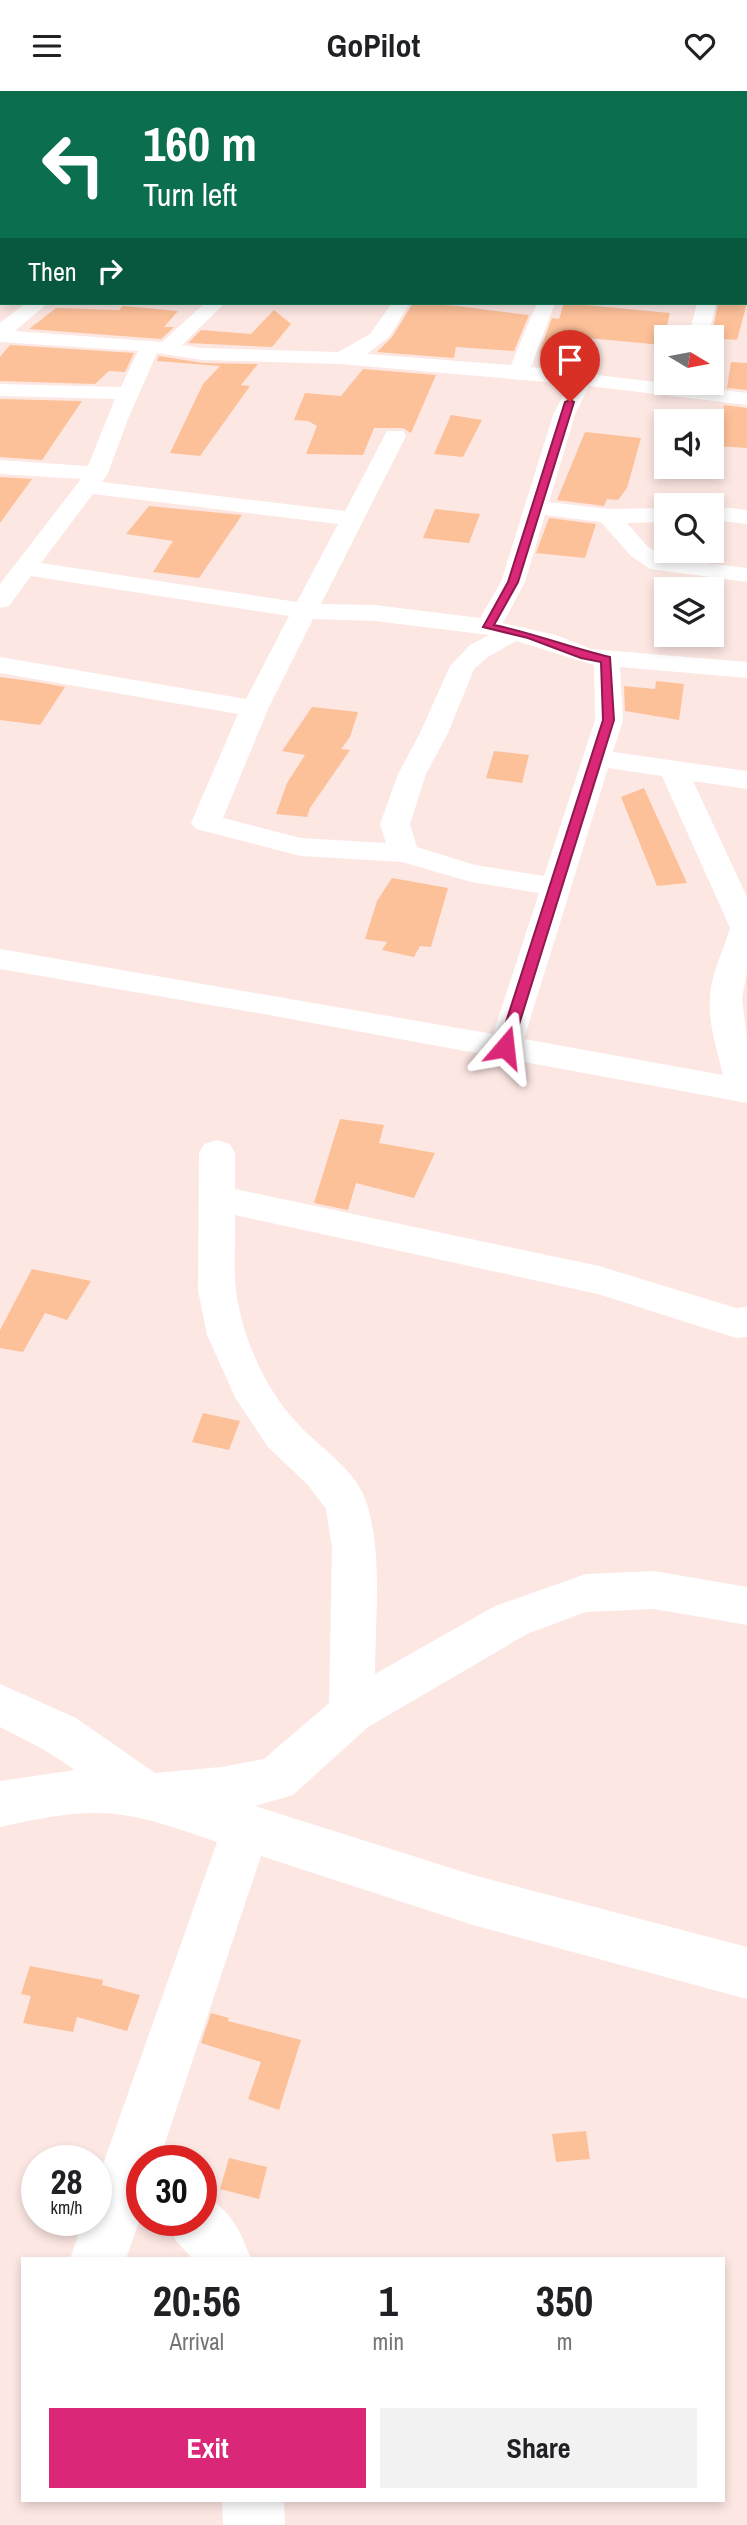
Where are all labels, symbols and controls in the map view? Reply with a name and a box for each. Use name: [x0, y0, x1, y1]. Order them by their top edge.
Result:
text: GoPilot: [327, 24, 420, 67]
icon: menu: [28, 27, 66, 65]
icon: heart: [681, 27, 719, 65]
text: 160 m: [143, 110, 257, 176]
icon: left: [28, 119, 119, 210]
text: Turn left: [143, 173, 237, 216]
icon: right: [91, 252, 129, 290]
text: Then: [28, 254, 77, 289]
north arrow: [654, 325, 724, 395]
map controls: [654, 325, 724, 647]
pin: [540, 330, 600, 402]
icon: arrive: [551, 341, 589, 379]
button: sound: [654, 409, 724, 479]
button: search: [654, 493, 724, 563]
button: layers: [654, 577, 724, 647]
position arrow: [468, 1010, 542, 1084]
speed limit sign: 30: [126, 2145, 217, 2236]
text: 28: [51, 2158, 82, 2205]
text: km/h: [51, 2195, 83, 2220]
text: 20:56: [153, 2273, 241, 2329]
text: 1: [379, 2273, 398, 2329]
text: 350: [536, 2273, 593, 2329]
text: Arrival: [170, 2326, 224, 2357]
text: min: [373, 2326, 404, 2357]
text: m: [557, 2326, 572, 2357]
button: Exit: [49, 2408, 366, 2488]
button: Share: [380, 2408, 697, 2488]

